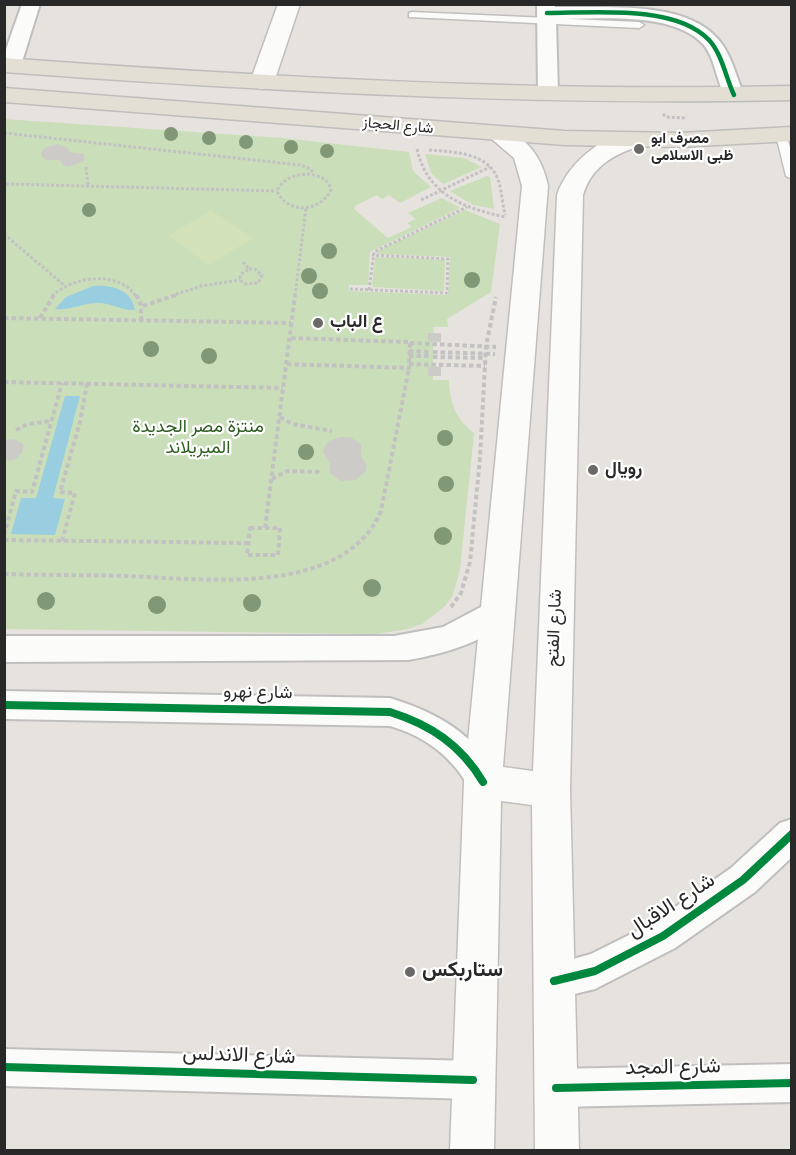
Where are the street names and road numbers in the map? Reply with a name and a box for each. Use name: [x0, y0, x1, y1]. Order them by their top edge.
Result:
street label: شارع الحجاز: [362, 115, 434, 139]
street label: شارع الفتح: [544, 589, 568, 667]
street label: شارع نهرو: [223, 683, 293, 705]
street label: شارع الاقبال: [623, 869, 721, 945]
street label: شارع الاندلس: [182, 1042, 296, 1072]
street label: شارع المجد: [625, 1056, 721, 1082]

